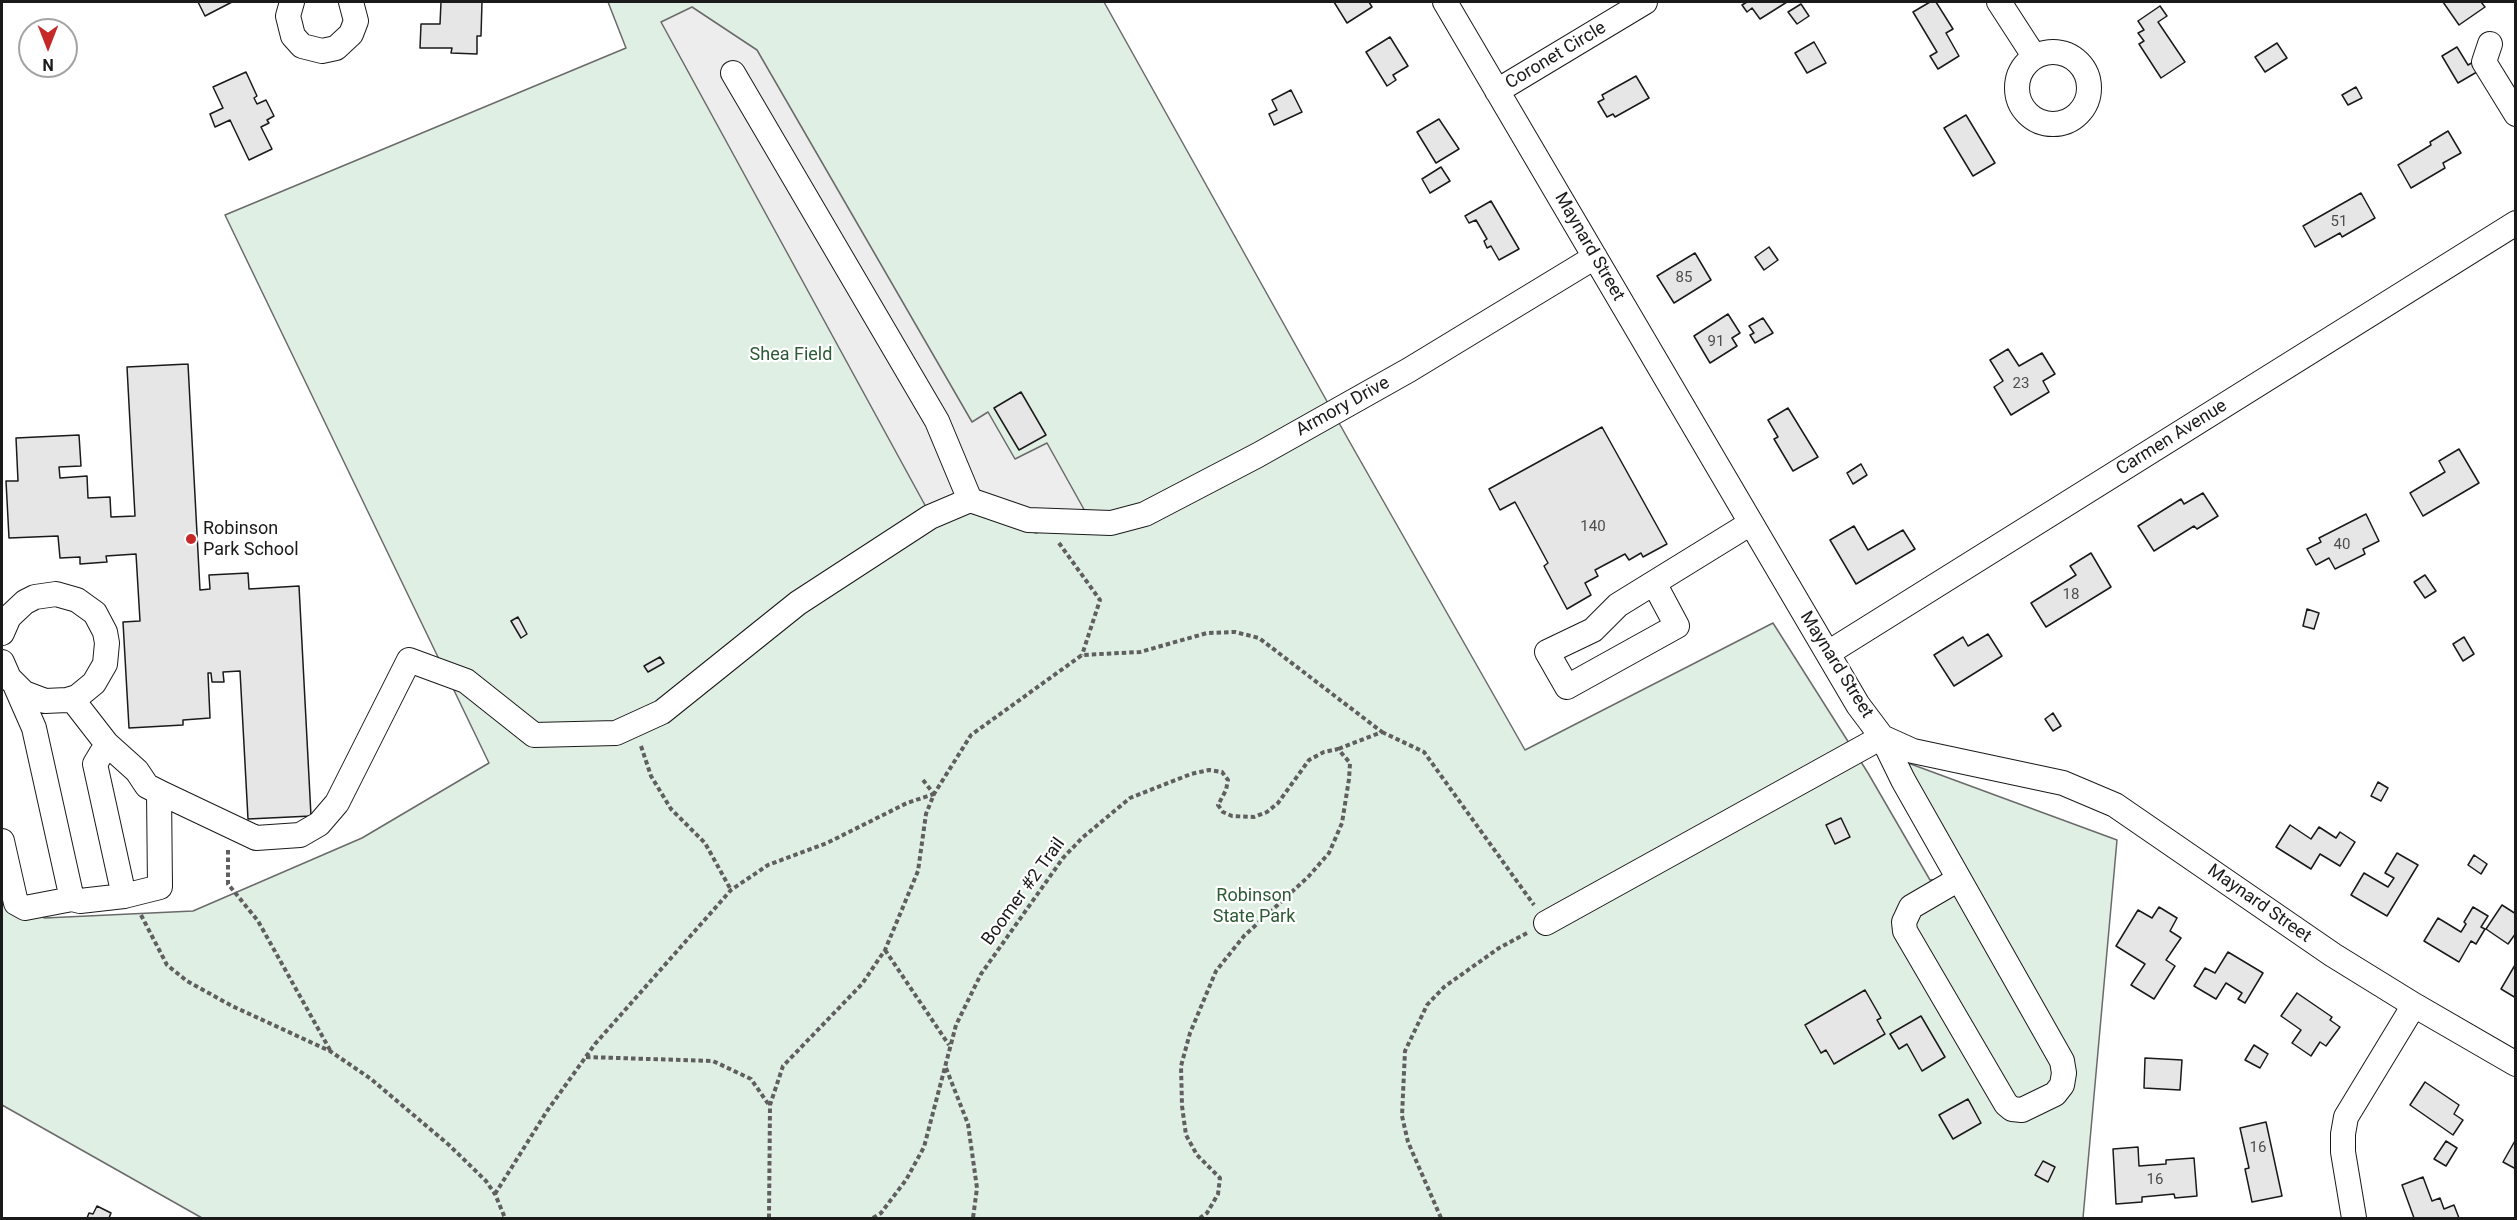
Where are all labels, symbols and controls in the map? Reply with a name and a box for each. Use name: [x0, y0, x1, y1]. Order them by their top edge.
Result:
north arrow: [18, 18, 78, 78]
street label: Coronet Circle: [1502, 18, 1610, 94]
text: N: [42, 55, 54, 74]
street label: Maynard Street: [1549, 189, 1629, 305]
house number: 51: [2331, 213, 2347, 231]
house number: 85: [1676, 269, 1692, 287]
house number: 91: [1708, 333, 1724, 351]
park label: Shea Field: [750, 344, 832, 366]
street label: Armory Drive: [1292, 372, 1394, 442]
house number: 23: [2013, 375, 2029, 393]
street label: Carmen Avenue: [2113, 395, 2231, 481]
place label: Robinson Park School: [203, 518, 299, 560]
house number: 140: [1580, 518, 1606, 536]
marker: Robinson Park School: [184, 532, 198, 546]
house number: 40: [2334, 536, 2350, 554]
house number: 18: [2063, 586, 2079, 604]
street label: Maynard Street: [1795, 608, 1877, 722]
street label: Boomer #2 Trail: [978, 834, 1070, 950]
street label: Maynard Street: [2203, 860, 2315, 948]
park label: Robinson State Park: [1213, 885, 1295, 928]
house number: 16: [2250, 1139, 2266, 1157]
house number: 16: [2147, 1171, 2163, 1189]

